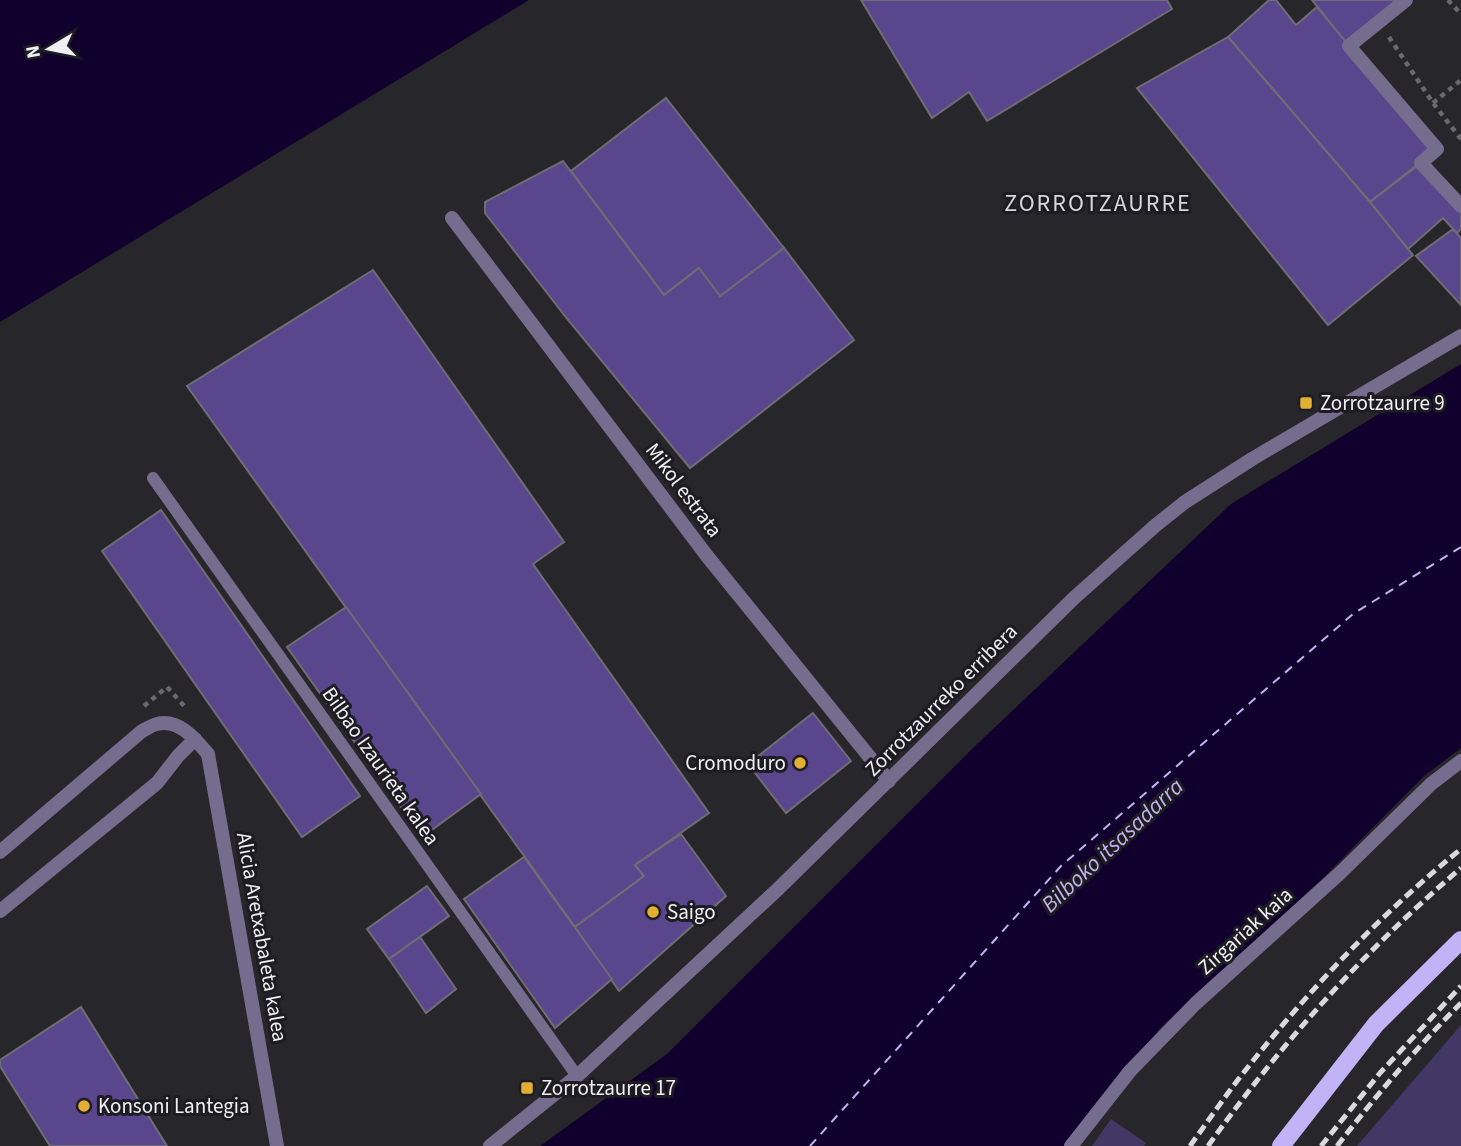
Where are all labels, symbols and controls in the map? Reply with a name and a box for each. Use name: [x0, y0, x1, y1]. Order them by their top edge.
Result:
north arrow: [14, 14, 84, 84]
text: N: [19, 43, 48, 60]
district label: ZORROTZAURRE: [1004, 186, 1192, 221]
place label: Zorrotzaurre 9: [1320, 388, 1445, 418]
marker: Zorrotzaurre 9: [1298, 395, 1314, 411]
street label: Mikol estrata: [638, 436, 730, 544]
street label: Zorrotzaurreko erribera: [858, 617, 1024, 783]
street label: Bilbao Izaurieta kalea: [315, 681, 447, 851]
place label: Cromoduro: [685, 748, 786, 778]
marker: Cromoduro: [792, 755, 808, 771]
water label: Bilboko itsasadarra: [1034, 771, 1191, 920]
street label: Alicia Aretxabaleta kalea: [229, 830, 295, 1044]
street label: Zirgariak kaia: [1191, 880, 1299, 982]
place label: Saigo: [667, 897, 716, 927]
marker: Saigo: [645, 904, 661, 920]
place label: Zorrotzaurre 17: [541, 1073, 676, 1103]
marker: Zorrotzaurre 17: [519, 1080, 535, 1096]
place label: Konsoni Lantegia: [98, 1091, 250, 1121]
marker: Konsoni Lantegia: [76, 1098, 92, 1114]

